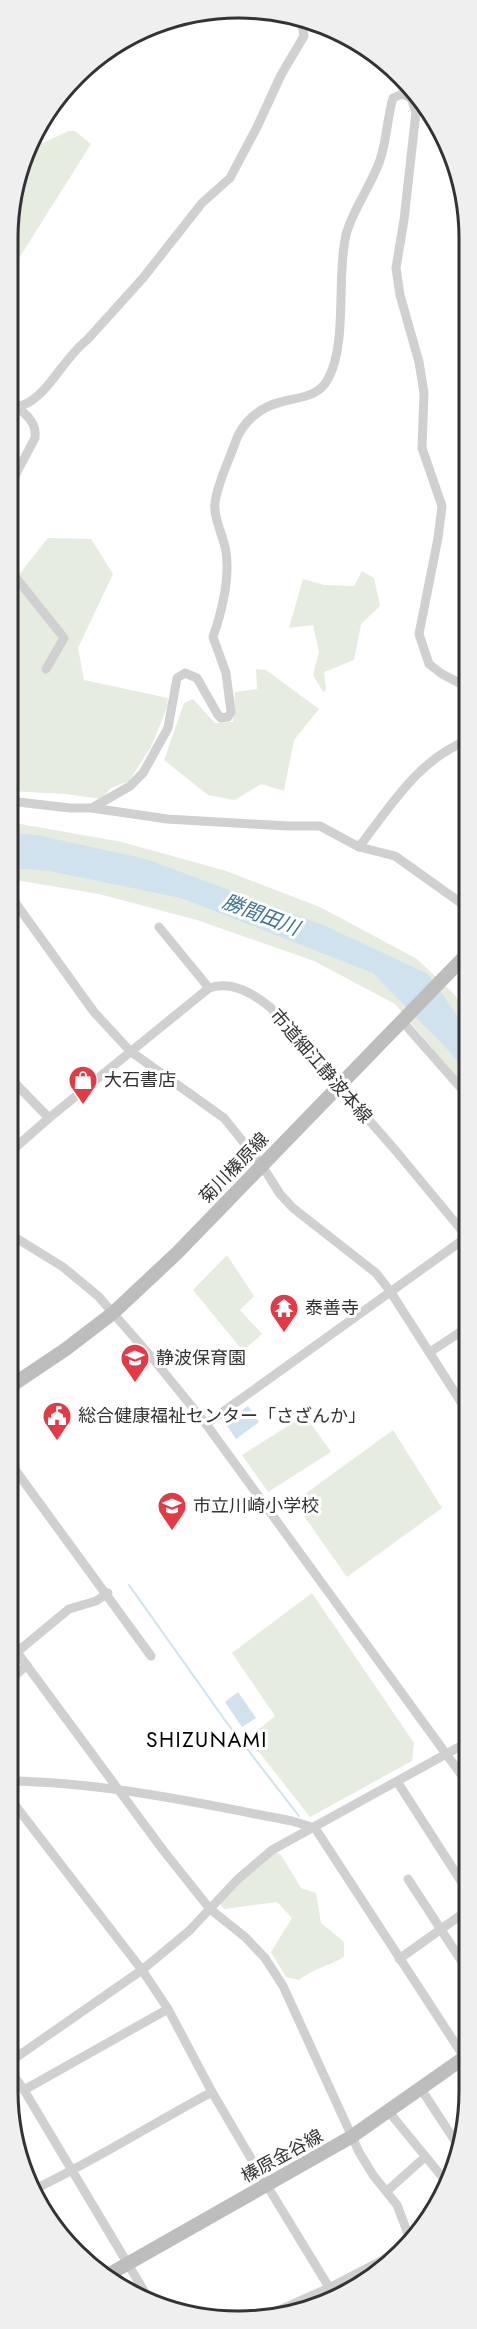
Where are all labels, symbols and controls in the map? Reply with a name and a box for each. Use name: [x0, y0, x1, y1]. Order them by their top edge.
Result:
water label: 勝間田川: [218, 887, 305, 944]
street label: 市道細江静波本線: [264, 1003, 378, 1129]
shop icon: 大石書店: [67, 1064, 99, 1106]
place label: 大石書店: [104, 1067, 176, 1093]
street label: 菊川榛原線: [193, 1127, 275, 1209]
temple icon: 泰善寺: [268, 1292, 300, 1334]
place label: 泰善寺: [305, 1295, 359, 1321]
school or university icon: 静波保育園: [119, 1342, 151, 1384]
place label: 静波保育園: [156, 1345, 246, 1371]
public building icon: 総合健康福祉センター「さざんか」: [41, 1400, 73, 1442]
place label: 総合健康福祉センター「さざんか」: [78, 1403, 366, 1429]
school or university icon: 市立川崎小学校: [156, 1490, 188, 1532]
place label: 市立川崎小学校: [193, 1493, 319, 1519]
district label: SHIZUNAMI: [146, 1725, 268, 1755]
street label: 榛原金谷線: [236, 2123, 328, 2189]

